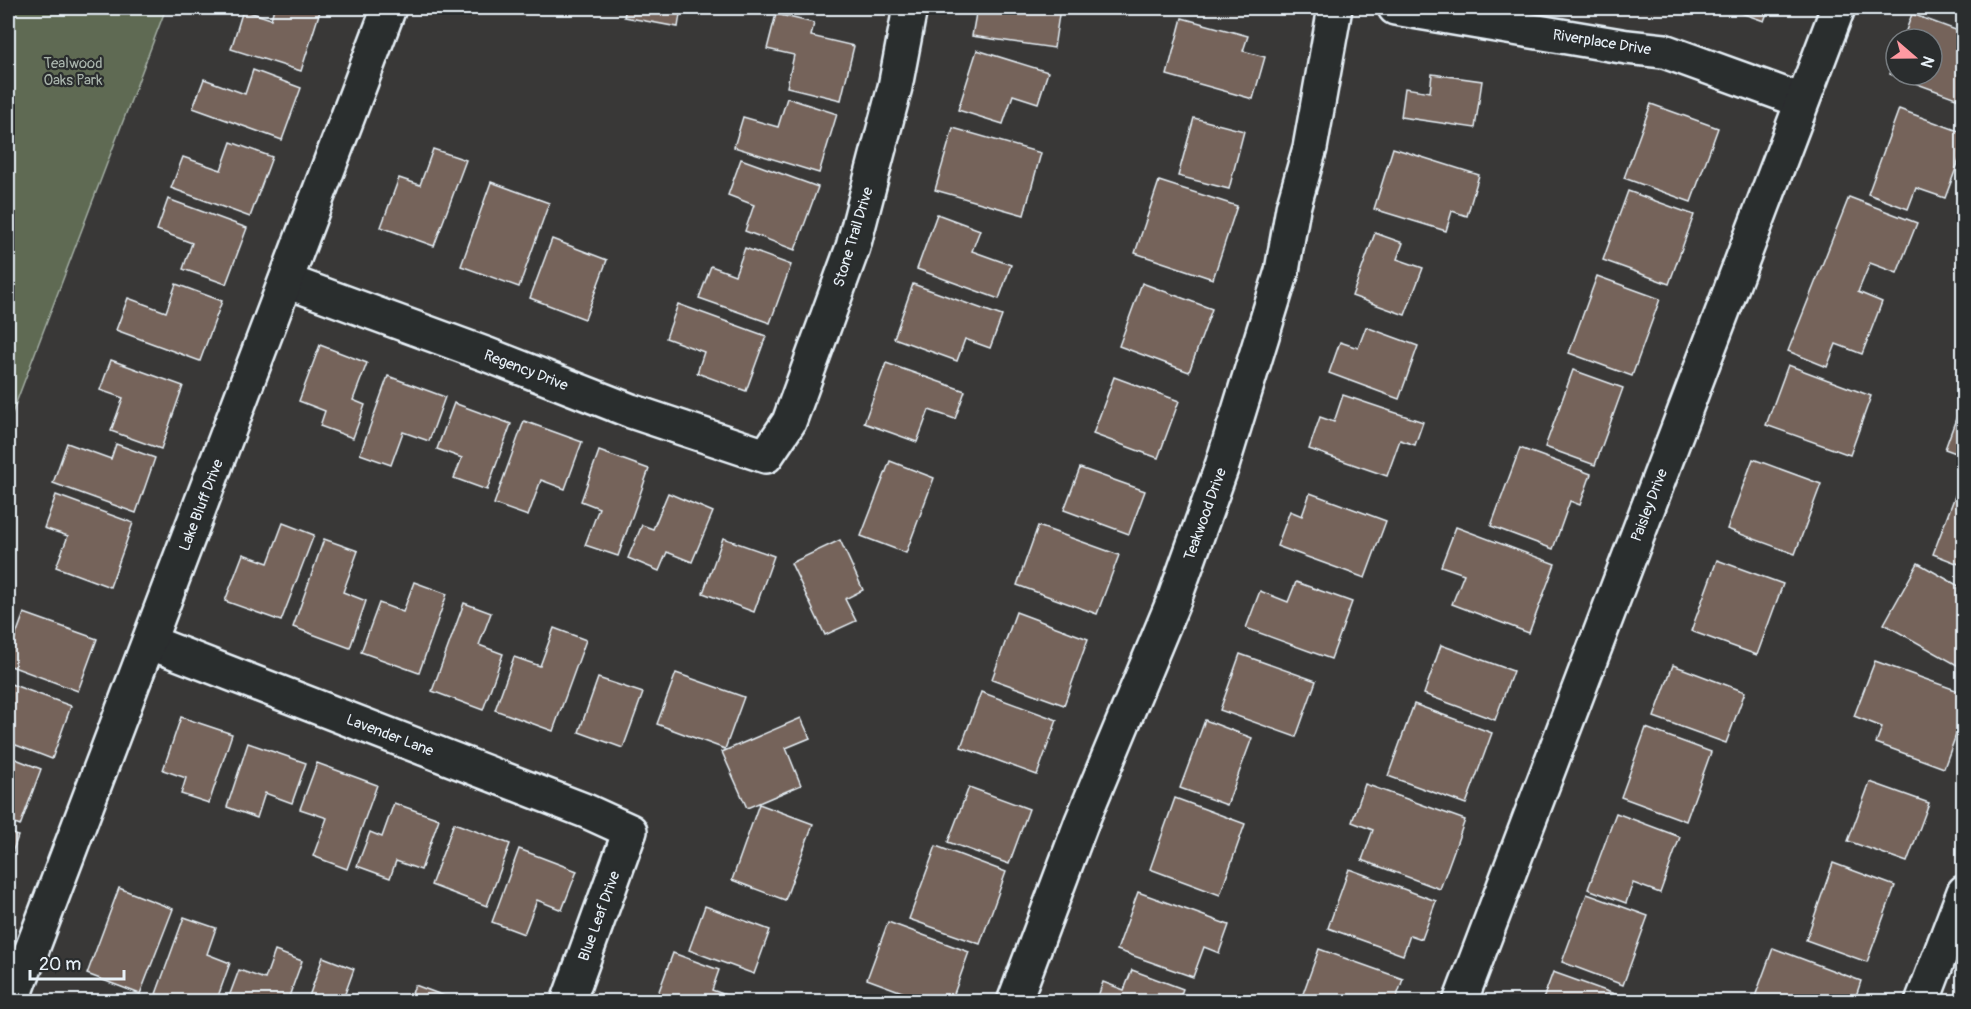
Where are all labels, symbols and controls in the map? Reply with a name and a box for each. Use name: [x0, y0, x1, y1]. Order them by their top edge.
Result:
street label: Riverplace Drive: [1551, 25, 1653, 60]
north arrow: [1884, 27, 1944, 87]
text: N: [1916, 53, 1938, 70]
park label: Tealwood Oaks Park: [44, 54, 103, 90]
street label: Stone Trail Drive: [829, 184, 878, 289]
street label: Regency Drive: [481, 346, 571, 395]
street label: Lake Bluff Drive: [175, 456, 228, 554]
street label: Teakwood Drive: [1180, 465, 1231, 563]
street label: Paisley Drive: [1627, 465, 1672, 544]
street label: Lavender Lane: [343, 710, 437, 761]
street label: Blue Leaf Drive: [574, 868, 625, 964]
scale bar: [30, 943, 124, 981]
text: 20 m: [39, 953, 81, 976]

